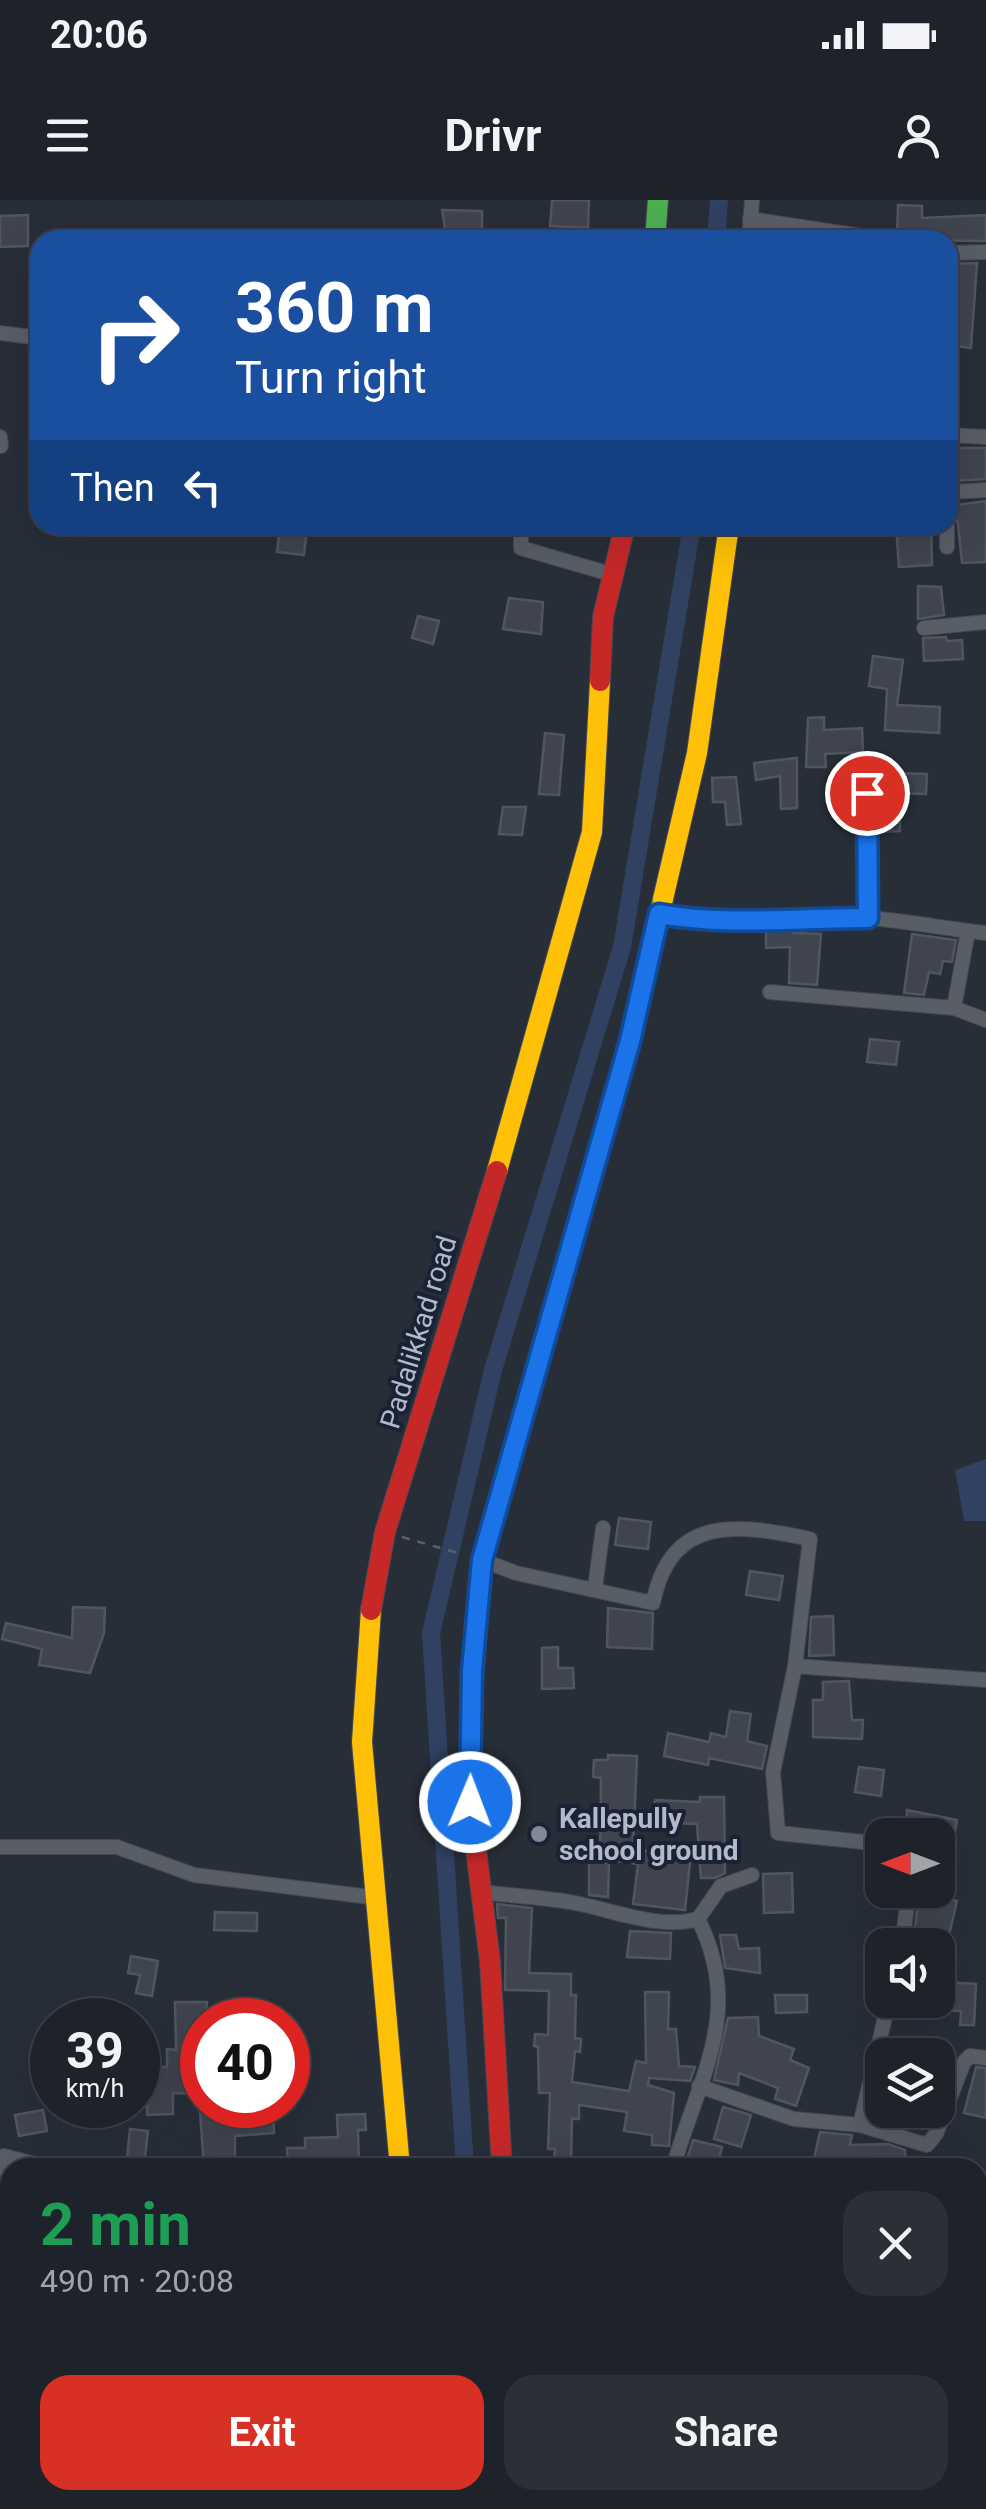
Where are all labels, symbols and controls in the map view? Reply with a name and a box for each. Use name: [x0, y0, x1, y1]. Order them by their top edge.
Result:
text: 20:06: [50, 13, 148, 57]
icon: menu: [40, 108, 95, 163]
icon: person: [891, 108, 946, 163]
text: Drivr: [445, 109, 541, 162]
text: 360 m: [235, 267, 434, 349]
icon: right: [70, 270, 200, 400]
text: Turn right: [235, 351, 427, 404]
icon: left: [175, 460, 230, 515]
text: Then: [70, 466, 155, 510]
pin: [825, 751, 910, 836]
icon: arrive: [840, 766, 895, 821]
street label: Padalikkad road: [373, 1232, 463, 1433]
position arrow: [418, 1750, 522, 1854]
place label: Kallepully school ground: [559, 1802, 738, 1867]
north arrow: [865, 1818, 955, 1908]
map controls: [865, 1818, 955, 2128]
marker: Kallepully school ground: [528, 1823, 550, 1845]
button: sound: [865, 1928, 955, 2018]
speed limit sign: 40: [180, 1998, 310, 2128]
text: 39: [66, 2022, 124, 2080]
button: layers: [865, 2038, 955, 2128]
text: km/h: [66, 2074, 124, 2103]
text: 2 min: [40, 2189, 191, 2260]
button: close: [843, 2191, 948, 2296]
text: 490 m · 20:08: [40, 2262, 234, 2300]
button: Exit: [40, 2375, 484, 2490]
button: Share: [504, 2375, 948, 2490]

